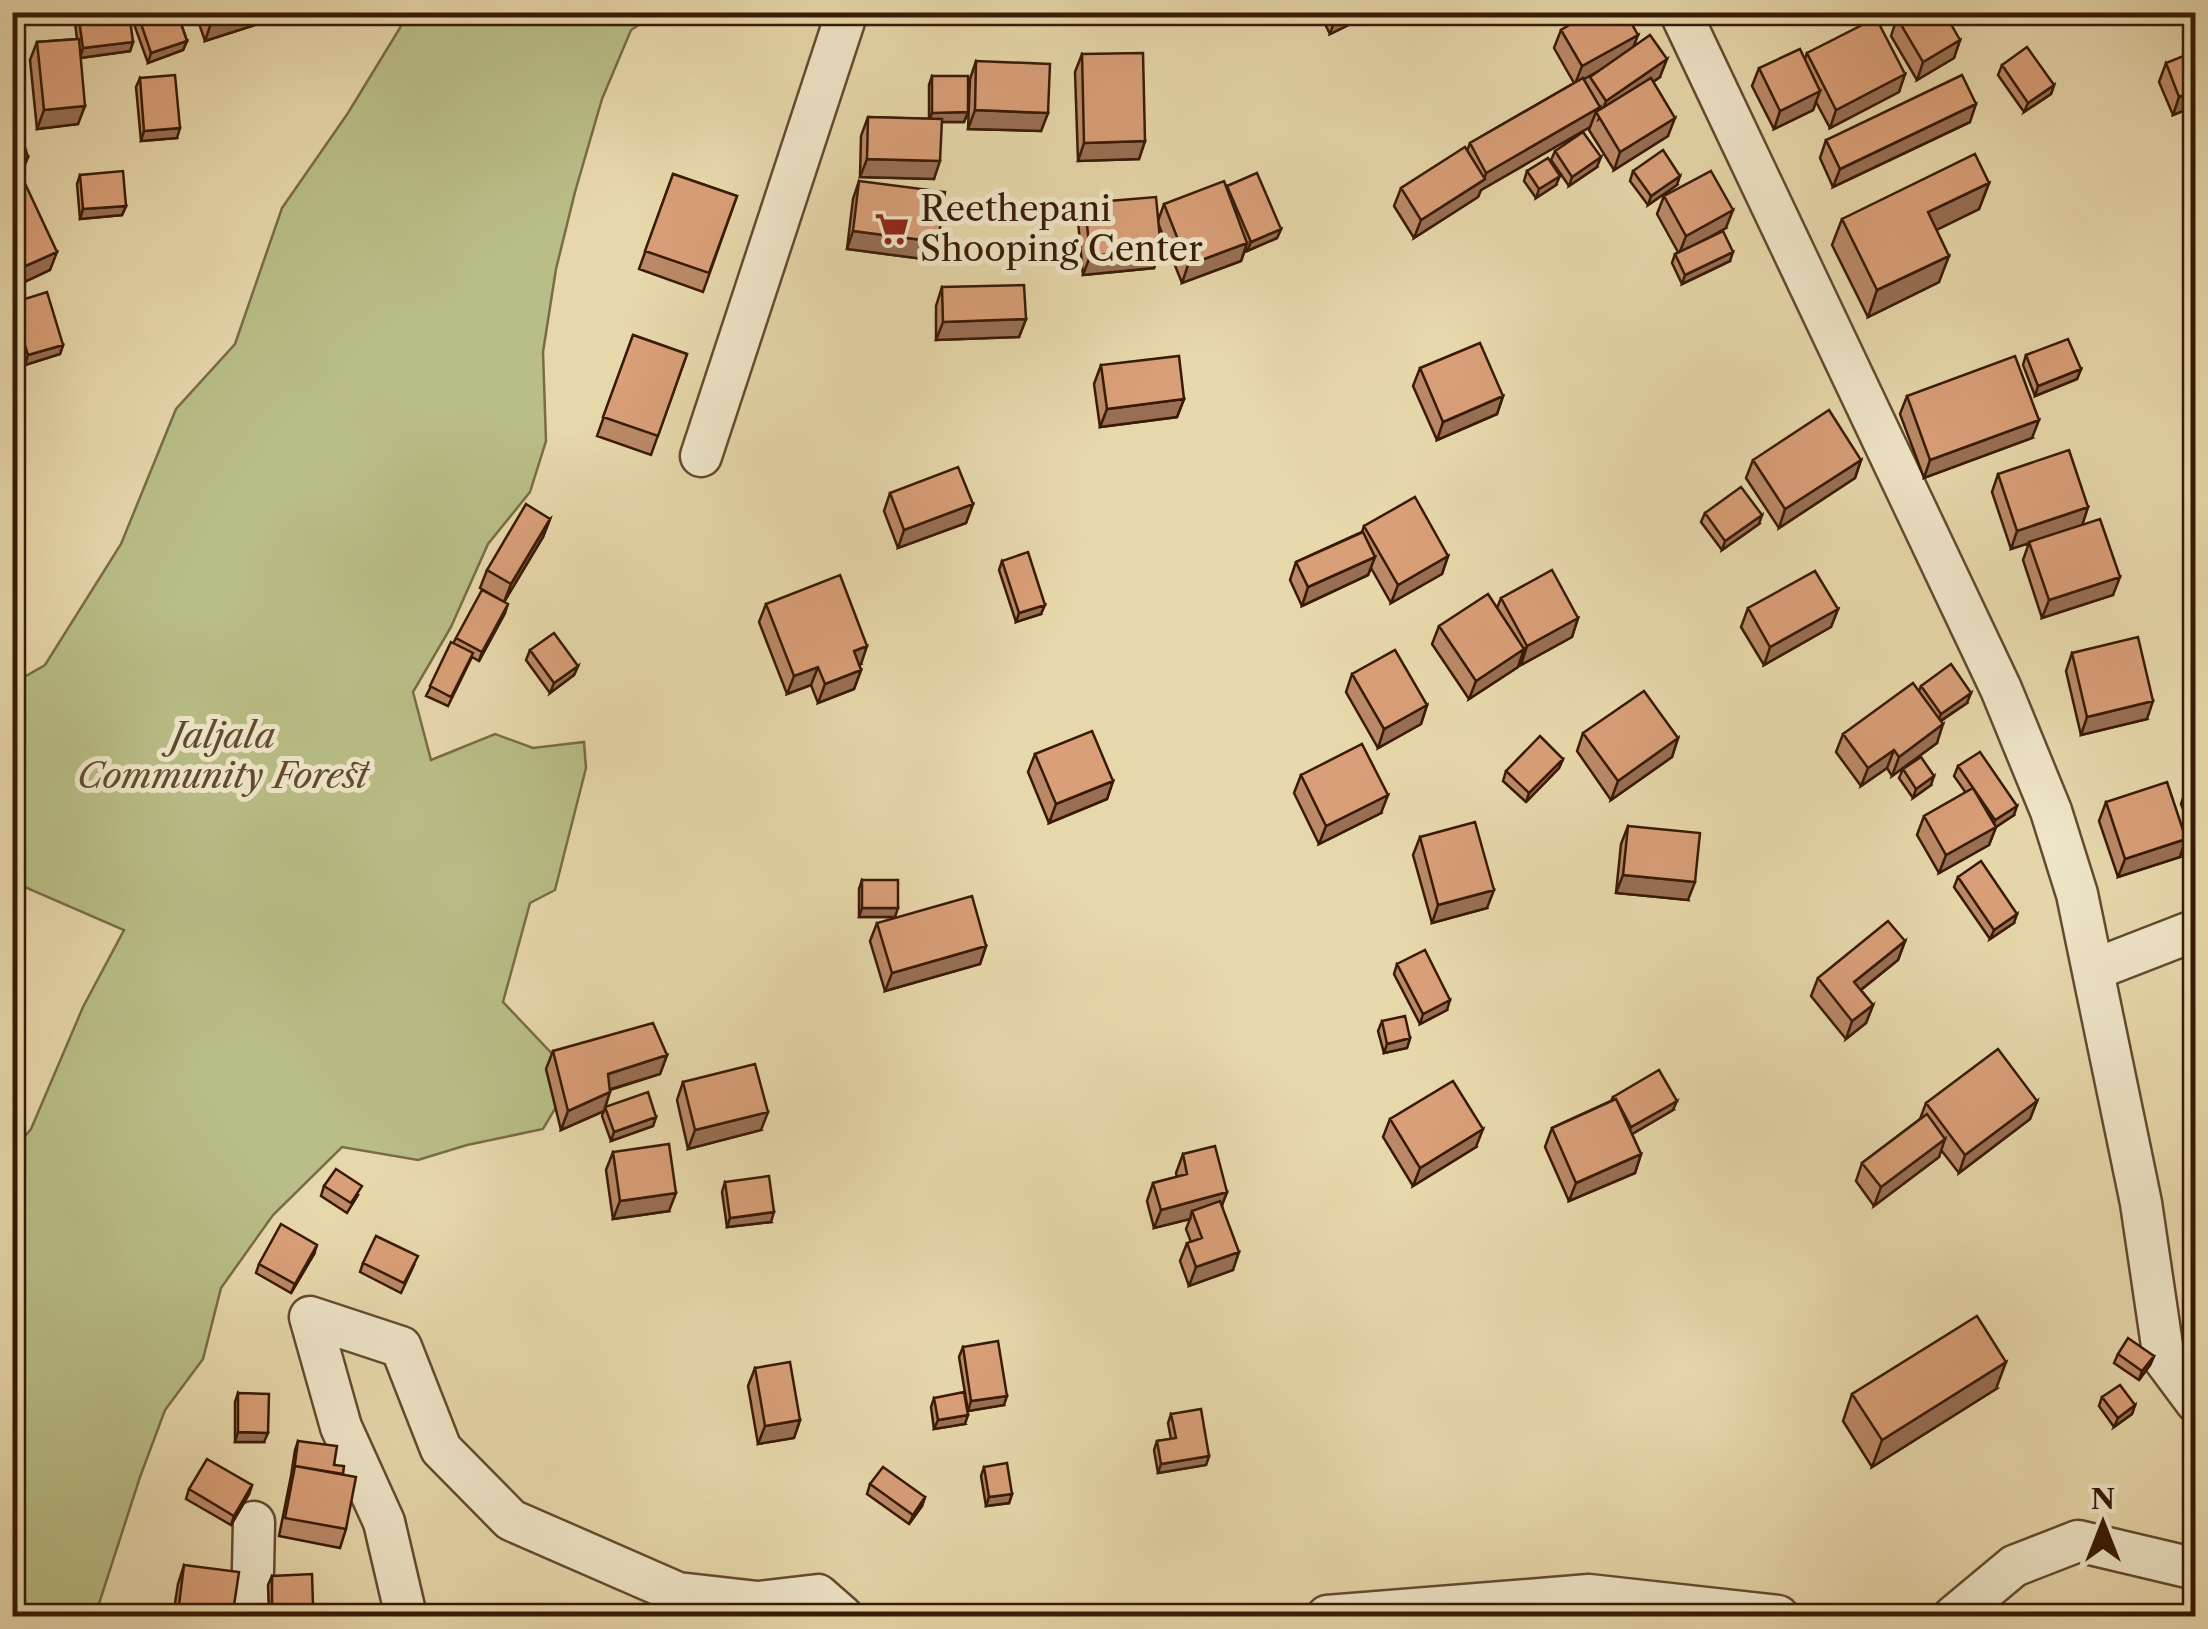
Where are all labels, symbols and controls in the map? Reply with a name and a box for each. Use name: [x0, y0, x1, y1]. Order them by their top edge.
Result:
place label: Reethepani Shooping Center: [920, 187, 1203, 270]
supermarket icon: Reethepani Shooping Center: [873, 210, 911, 248]
park label: Jaljala Community Forest: [77, 714, 371, 797]
north arrow: [2053, 1474, 2153, 1574]
text: N: [2091, 1482, 2115, 1516]

